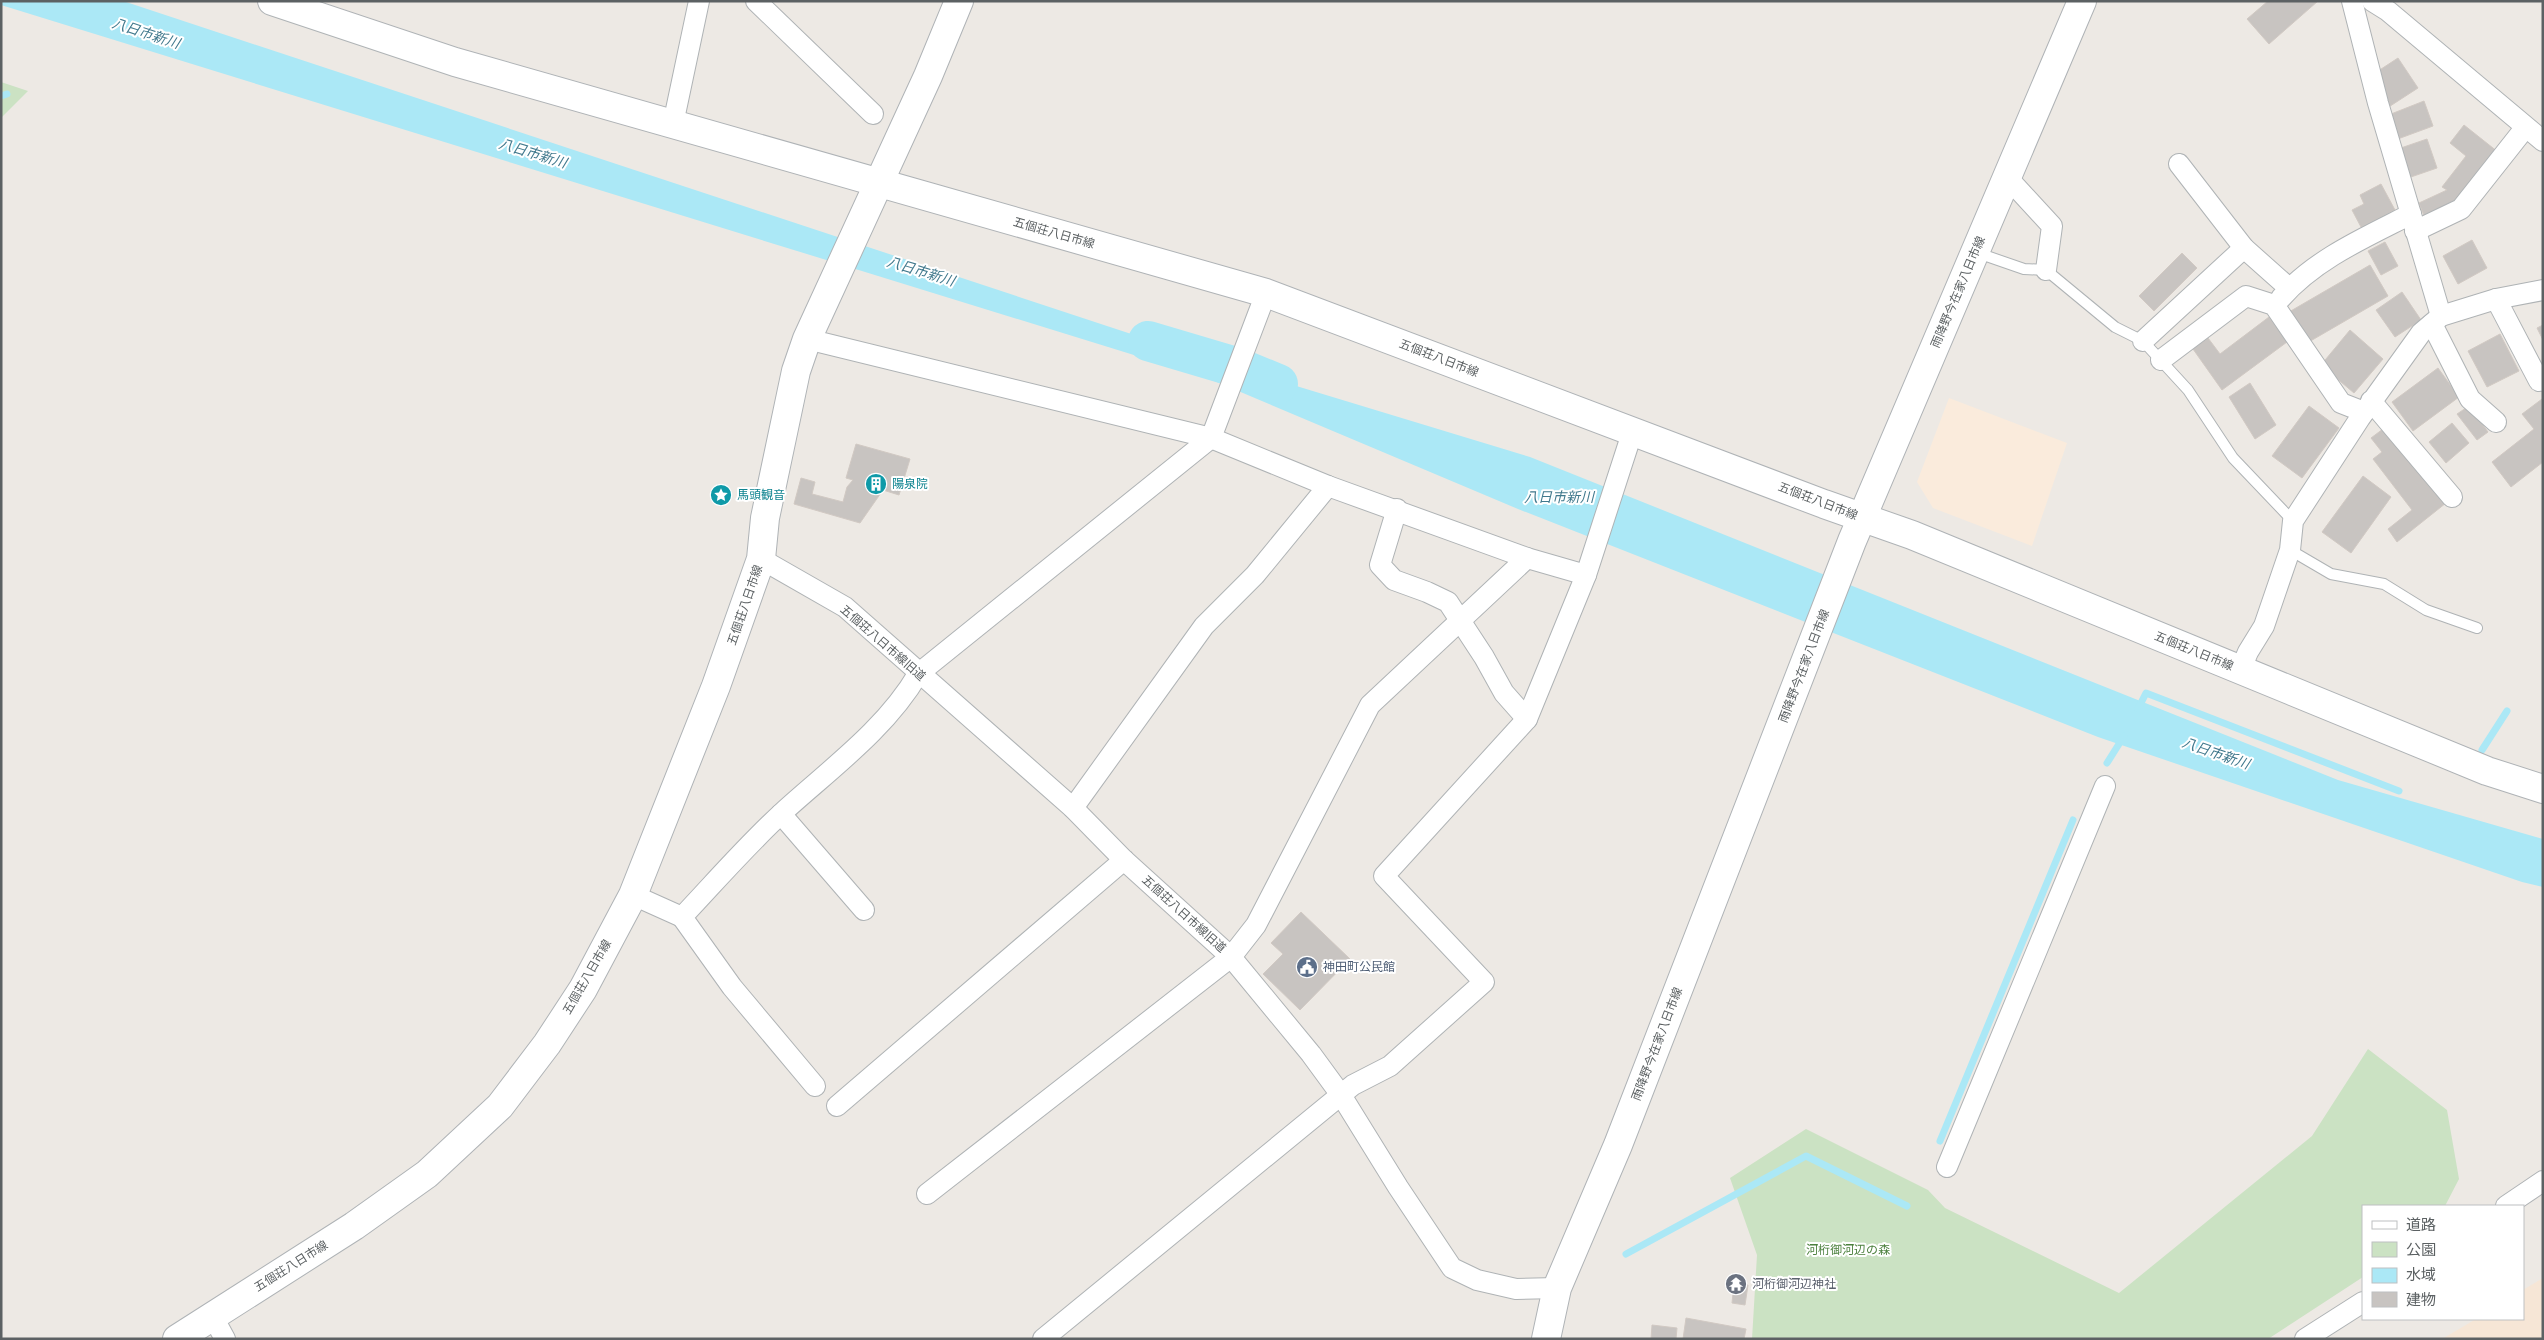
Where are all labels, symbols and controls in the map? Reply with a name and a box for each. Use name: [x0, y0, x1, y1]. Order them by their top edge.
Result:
water label: 八日市新川: [110, 12, 185, 54]
water label: 八日市新川: [497, 132, 572, 173]
street label: 五個荘八日市線: [1011, 212, 1097, 253]
street label: 雨降野今在家八日市線: [1925, 233, 1990, 351]
water label: 八日市新川: [885, 250, 960, 291]
street label: 五個荘八日市線: [1397, 334, 1482, 381]
building icon: 陽泉院: [864, 472, 888, 496]
place label: 陽泉院: [892, 474, 928, 493]
street label: 五個荘八日市線: [1776, 477, 1861, 524]
place icon: 馬頭観音: [709, 483, 733, 507]
place label: 馬頭観音: [737, 485, 785, 504]
water label: 八日市新川: [1524, 486, 1596, 507]
street label: 五個荘八日市線: [722, 562, 767, 648]
street label: 五個荘八日市線旧道: [836, 600, 930, 685]
street label: 雨降野今在家八日市線: [1773, 606, 1834, 725]
street label: 五個荘八日市線: [2152, 626, 2237, 675]
water label: 八日市新川: [2180, 731, 2255, 775]
street label: 五個荘八日市線旧道: [1138, 870, 1231, 957]
street label: 五個荘八日市線: [557, 936, 616, 1018]
public building icon: 神田町公民館: [1295, 955, 1319, 979]
place label: 神田町公民館: [1323, 957, 1395, 976]
street label: 雨降野今在家八日市線: [1626, 984, 1687, 1103]
legend: [2362, 1205, 2524, 1320]
text: 道路: [2406, 1213, 2436, 1236]
street label: 五個荘八日市線: [250, 1235, 331, 1296]
text: 公園: [2406, 1238, 2436, 1261]
park label: 河桁御河辺の森: [1806, 1240, 1890, 1259]
text: 水域: [2406, 1263, 2436, 1286]
temple icon: 河桁御河辺神社: [1724, 1272, 1748, 1296]
place label: 河桁御河辺神社: [1752, 1274, 1836, 1293]
text: 建物: [2406, 1288, 2436, 1311]

